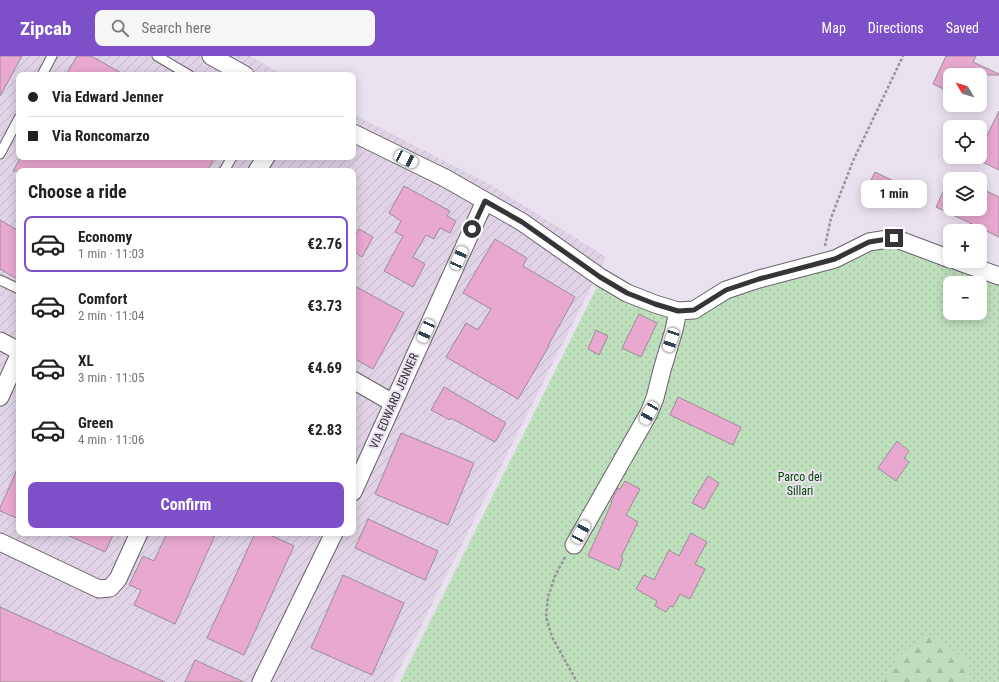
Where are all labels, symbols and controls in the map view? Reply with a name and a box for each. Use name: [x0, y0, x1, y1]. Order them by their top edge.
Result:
search box: [95, 10, 375, 46]
text: Zipcab: [20, 17, 71, 40]
icon: search: [109, 17, 131, 39]
text: Search here: [141, 19, 211, 37]
text: Map: [822, 20, 846, 36]
text: Directions: [868, 20, 924, 36]
text: Saved: [946, 20, 979, 36]
north arrow: [943, 68, 987, 112]
map controls: [943, 68, 987, 320]
text: Via Edward Jenner: [52, 88, 163, 106]
button: locate: [943, 120, 987, 164]
text: Via Roncomarzo: [52, 127, 150, 145]
car: [393, 148, 419, 170]
button: layers: [943, 172, 987, 216]
callout: 1 min: [861, 180, 927, 208]
text: Choose a ride: [28, 181, 127, 202]
text: 1 min: [880, 186, 908, 201]
route start: [463, 220, 481, 238]
button: +: [943, 224, 987, 268]
icon: car: [30, 226, 66, 262]
text: Economy: [78, 228, 132, 246]
route end: [885, 229, 903, 247]
text: €2.76: [307, 235, 342, 253]
car: [449, 245, 469, 271]
text: 1 min · 11:03: [78, 246, 144, 261]
button: −: [943, 276, 987, 320]
icon: car: [30, 288, 66, 324]
text: Comfort: [78, 290, 127, 308]
text: €3.73: [307, 297, 342, 315]
text: 2 min · 11:04: [78, 308, 144, 323]
car: [416, 318, 436, 344]
car: [662, 327, 680, 353]
icon: car: [30, 350, 66, 386]
street label: VIA EDWARD JENNER: [367, 350, 422, 451]
text: XL: [78, 352, 94, 370]
text: €4.69: [307, 359, 342, 377]
text: 3 min · 11:05: [78, 370, 144, 385]
car: [638, 400, 660, 426]
icon: car: [30, 412, 66, 448]
text: Green: [78, 414, 113, 432]
text: €2.83: [307, 421, 342, 439]
text: 4 min · 11:06: [78, 432, 144, 447]
park label: Parco dei Sillari: [778, 470, 822, 498]
button: Confirm: [28, 482, 344, 528]
car: [570, 519, 592, 545]

